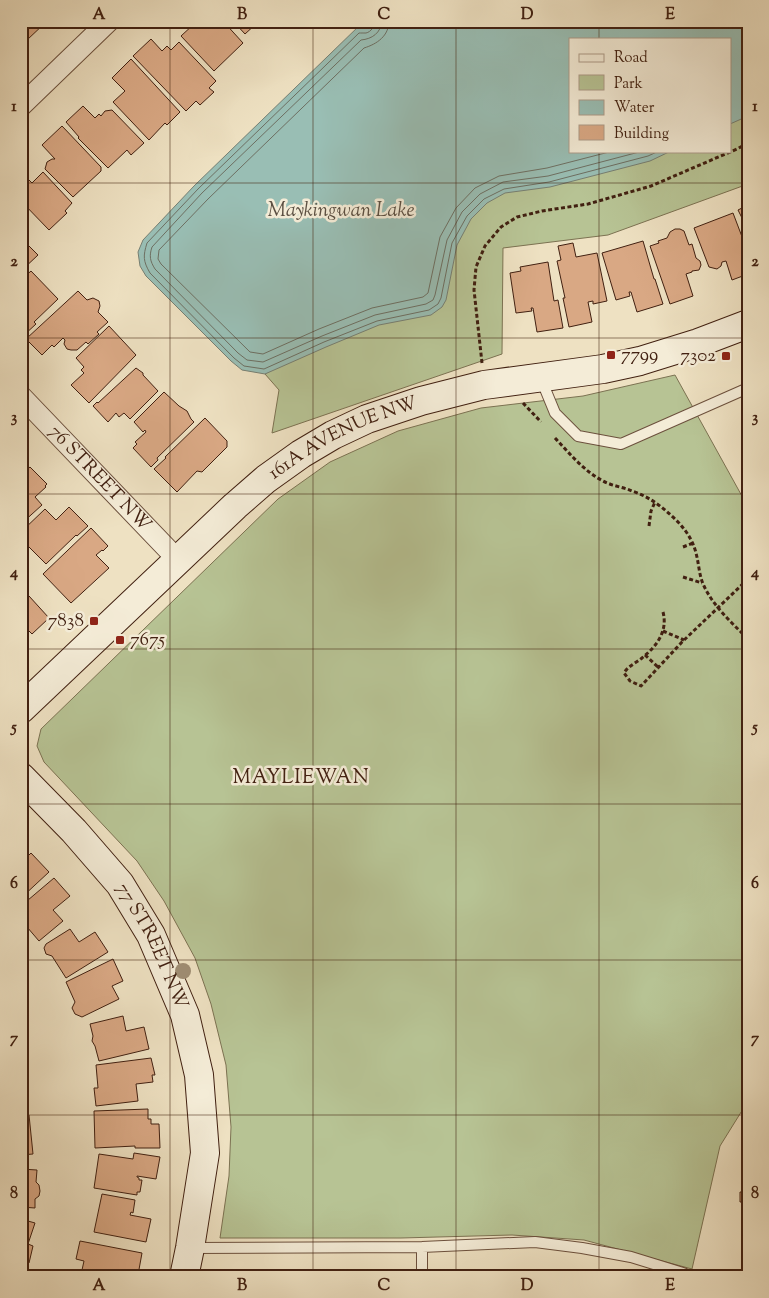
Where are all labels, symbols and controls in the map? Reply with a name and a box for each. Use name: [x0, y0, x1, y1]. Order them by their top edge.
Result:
text: A: [93, 4, 106, 27]
text: B: [237, 4, 247, 27]
text: C: [378, 4, 391, 27]
text: D: [521, 4, 534, 27]
text: E: [665, 4, 675, 27]
legend: [569, 38, 732, 152]
text: Road: [614, 48, 648, 69]
text: Park: [614, 74, 643, 95]
text: 1: [11, 96, 17, 119]
text: 1: [752, 96, 758, 119]
text: Water: [614, 98, 655, 119]
text: Building: [614, 124, 669, 145]
water label: Maykingwan Lake: [268, 197, 414, 226]
text: 2: [10, 251, 18, 274]
text: 2: [751, 251, 759, 274]
place label: 7799: [621, 342, 658, 369]
place label: 7302: [680, 343, 716, 370]
marker: 7799: [605, 349, 617, 361]
marker: 7302: [720, 350, 732, 362]
street label: 161A AVENUE NW: [263, 390, 421, 486]
text: 3: [11, 407, 18, 430]
text: 3: [752, 407, 759, 430]
street label: 76 STREET NW: [42, 419, 157, 538]
text: 4: [9, 562, 18, 585]
text: 4: [750, 562, 759, 585]
place label: 7838: [48, 608, 84, 635]
marker: 7838: [88, 615, 100, 627]
place label: 7675: [130, 627, 165, 654]
marker: 7675: [114, 634, 126, 646]
text: 5: [9, 717, 17, 740]
text: 5: [750, 717, 758, 740]
district label: MAYLIEWAN: [232, 764, 370, 793]
text: 6: [10, 873, 18, 896]
text: 6: [751, 873, 759, 896]
street label: 77 STREET NW: [109, 878, 195, 1013]
text: 7: [10, 1028, 19, 1051]
text: 7: [751, 1028, 760, 1051]
text: 8: [10, 1183, 18, 1206]
text: 8: [751, 1183, 759, 1206]
text: A: [93, 1275, 106, 1298]
text: B: [237, 1275, 247, 1298]
text: C: [378, 1275, 391, 1298]
text: D: [521, 1275, 534, 1298]
text: E: [665, 1275, 675, 1298]

